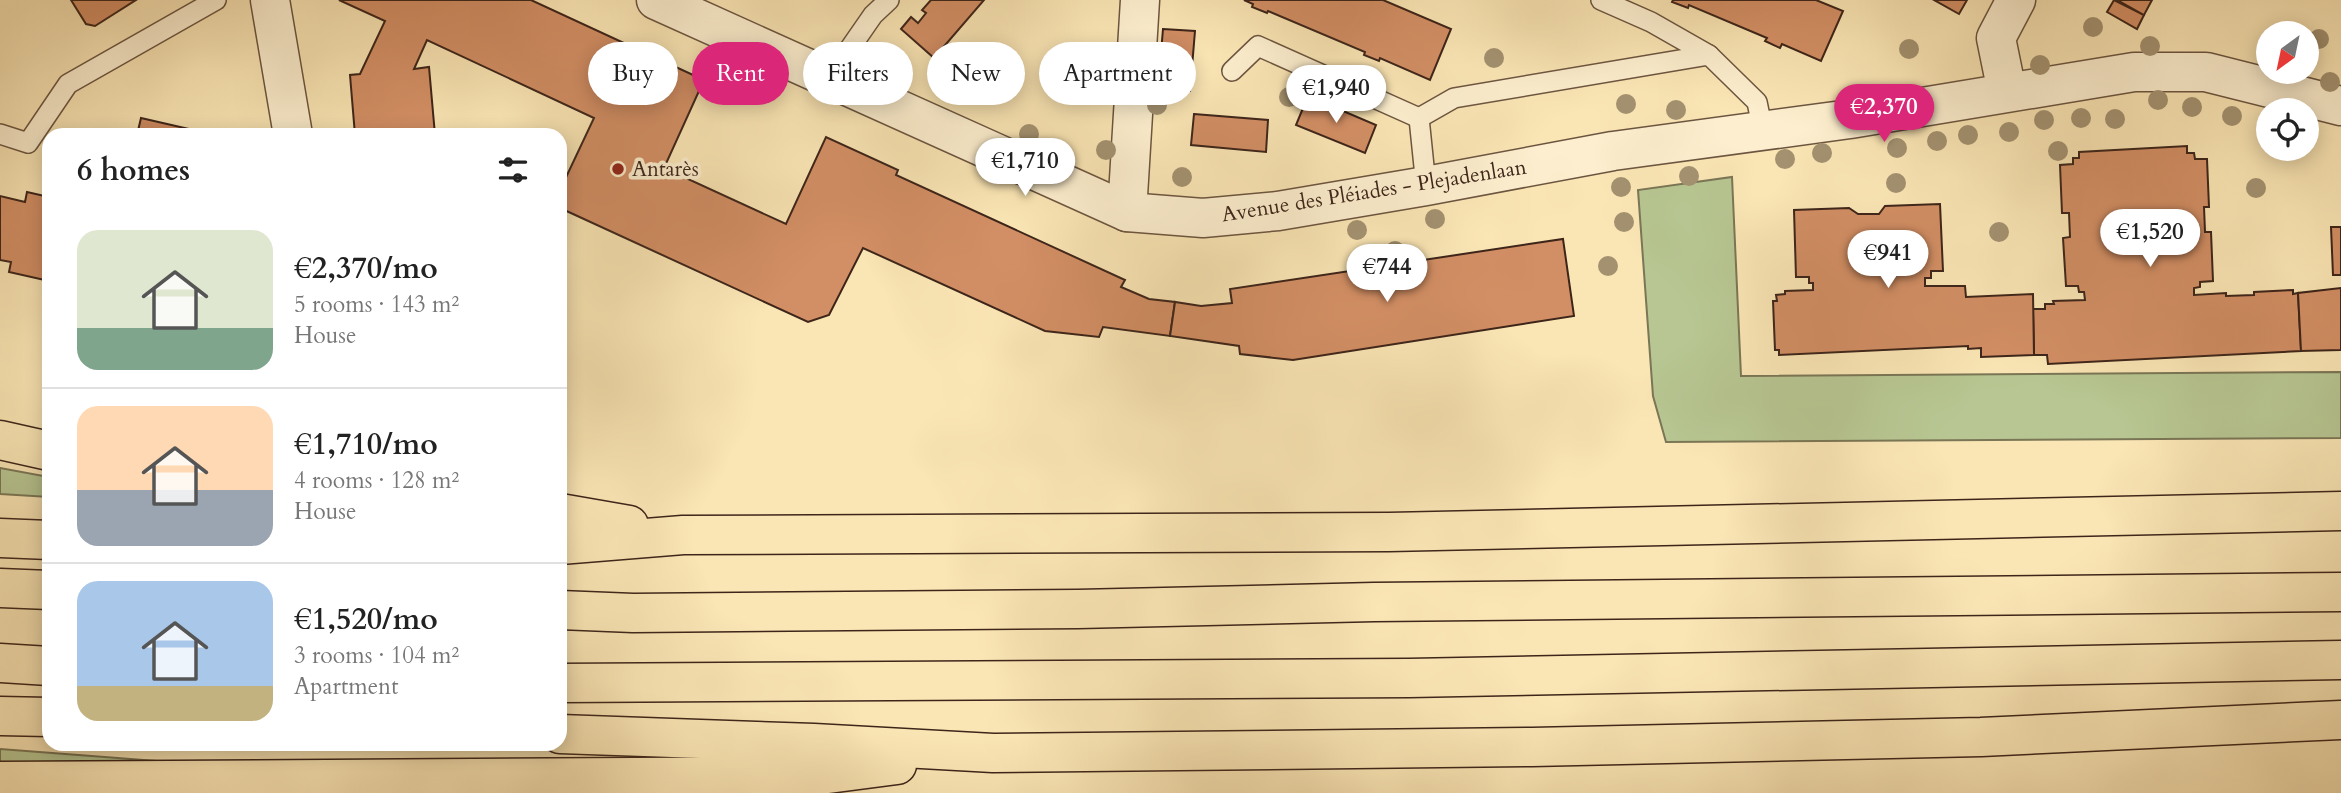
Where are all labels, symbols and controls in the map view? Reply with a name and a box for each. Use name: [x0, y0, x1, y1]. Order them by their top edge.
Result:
north arrow: [2256, 21, 2319, 84]
map controls: [2256, 21, 2319, 161]
chip: Buy: [588, 42, 678, 105]
chip: Rent: [692, 42, 789, 105]
chip: Filters: [803, 42, 913, 105]
chip: New: [927, 42, 1025, 105]
chip: Apartment: [1039, 42, 1196, 105]
pin: €1,940: [1279, 66, 1393, 125]
text: €1,940: [1302, 72, 1370, 103]
pin: €2,370: [1827, 85, 1941, 144]
text: €2,370: [1850, 91, 1918, 122]
button: locate: [2256, 98, 2319, 161]
pin: €1,710: [968, 138, 1082, 198]
text: €1,710: [991, 145, 1059, 176]
text: 6 homes: [77, 150, 190, 191]
icon: filters: [494, 151, 532, 189]
street label: Avenue des Pléiades - Plejadenlaan: [1220, 153, 1528, 229]
place label: Antarès: [632, 155, 699, 184]
marker: Antarès: [610, 161, 626, 177]
pin: €1,520: [2093, 210, 2207, 269]
text: €1,520: [2116, 216, 2184, 247]
pin: €941: [1847, 230, 1929, 290]
text: €941: [1863, 237, 1913, 268]
pin: €744: [1346, 244, 1428, 304]
text: €2,370/mo: [294, 248, 438, 289]
text: €744: [1362, 251, 1412, 282]
icon: home: [133, 258, 217, 342]
text: 5 rooms · 143 m²: [294, 289, 459, 320]
text: House: [294, 320, 356, 351]
text: €1,710/mo: [294, 424, 438, 465]
icon: home: [133, 434, 217, 518]
text: 4 rooms · 128 m²: [294, 465, 459, 496]
text: House: [294, 496, 356, 527]
text: €1,520/mo: [294, 599, 438, 640]
icon: home: [133, 609, 217, 693]
text: 3 rooms · 104 m²: [294, 640, 459, 671]
text: Apartment: [294, 671, 398, 702]

